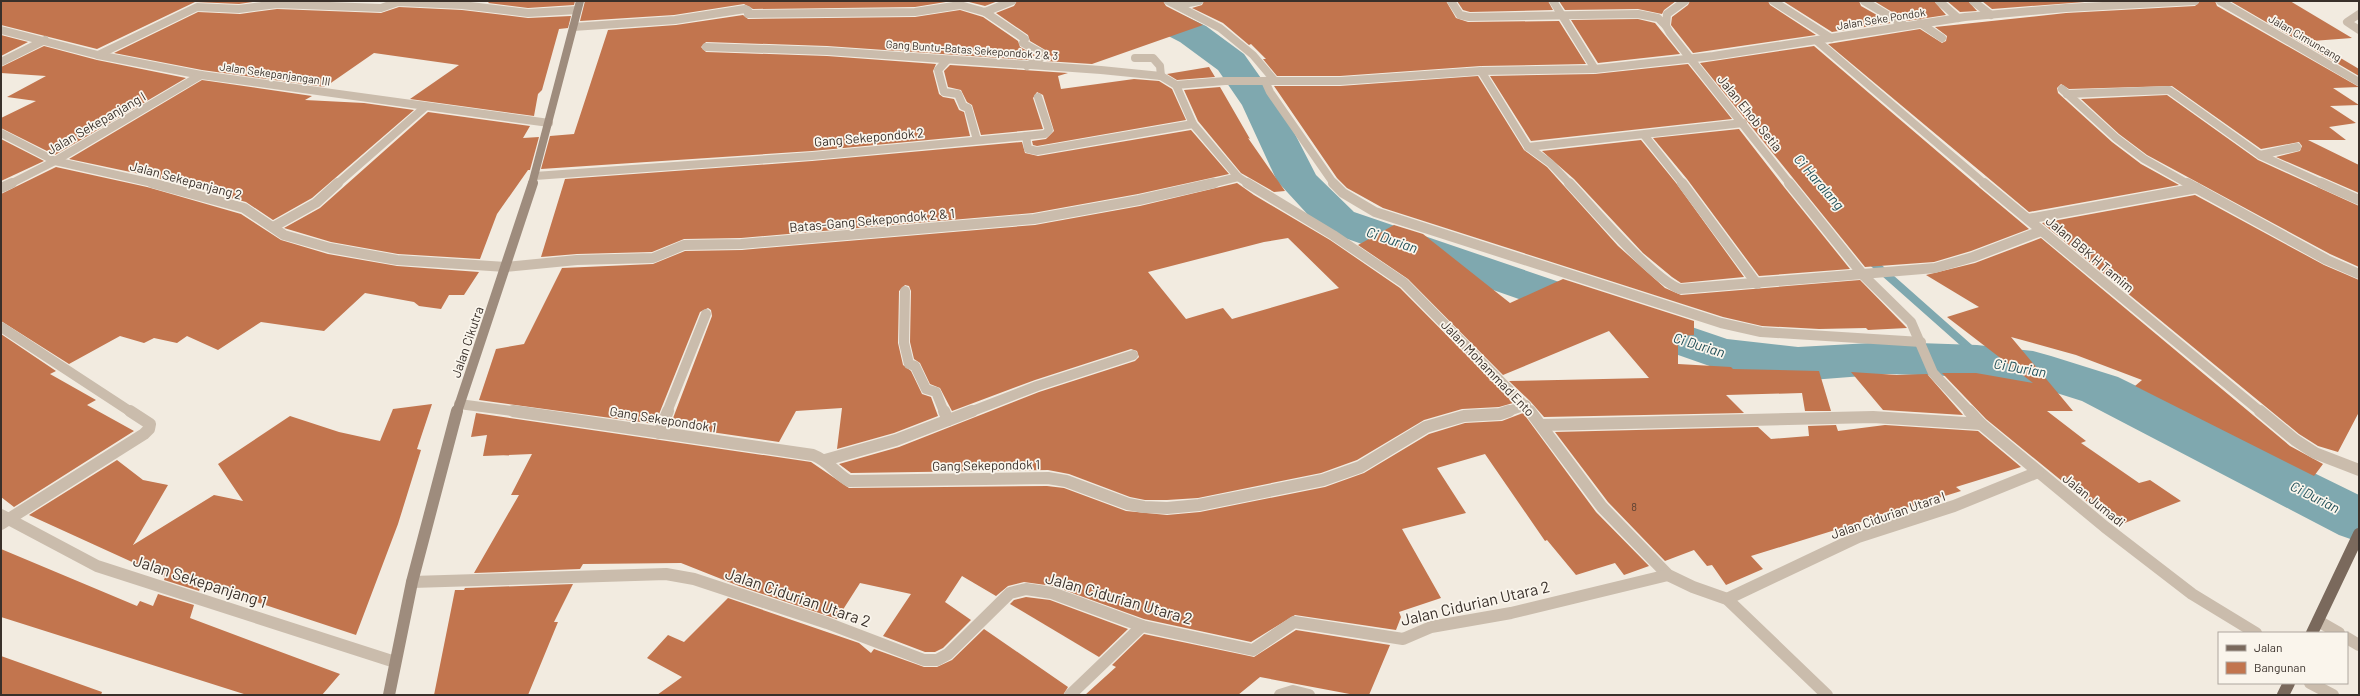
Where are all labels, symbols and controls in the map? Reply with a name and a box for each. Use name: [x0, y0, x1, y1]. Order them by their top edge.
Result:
street label: Jalan Seke Pondok: [1836, 5, 1927, 32]
street label: Jalan Cimuncang: [2267, 12, 2344, 64]
street label: Gang Buntu-Batas Sekepondok 2 & 3: [885, 37, 1059, 62]
street label: Jalan Sekepanjangan III: [219, 59, 331, 88]
street label: Jalan Ehob Setia: [1714, 71, 1786, 155]
street label: Jalan Sekepanjang I: [44, 88, 148, 158]
street label: Gang Sekepondok 2: [813, 124, 925, 150]
water label: Ci Haralang: [1791, 150, 1848, 213]
street label: Jalan Sekepanjang 2: [128, 157, 244, 203]
street label: Batas-Gang Sekepondok 2 & 1: [789, 205, 955, 235]
street label: Jalan BBK H Tamim: [2043, 213, 2137, 295]
water label: Ci Durian: [1364, 223, 1420, 256]
street label: Jalan Cikutra: [447, 304, 487, 380]
street label: Jalan Mohammad Ento: [1438, 316, 1538, 420]
water label: Ci Durian: [1671, 329, 1727, 360]
water label: Ci Durian: [1992, 355, 2048, 380]
street label: Gang Sekepondok 1: [609, 403, 717, 435]
street label: Gang Sekepondok 1: [932, 456, 1040, 474]
street label: Jalan Jumadi: [2060, 470, 2128, 530]
water label: Ci Durian: [2288, 477, 2343, 516]
street label: Jalan Cidurian Utara I: [1829, 488, 1947, 542]
house number: 8: [1631, 500, 1637, 513]
street label: Jalan Sekepanjang 1: [131, 550, 269, 611]
street label: Jalan Cidurian Utara 2: [723, 563, 873, 630]
street label: Jalan Cidurian Utara 2: [1043, 567, 1195, 628]
street label: Jalan Cidurian Utara 2: [1399, 576, 1551, 629]
legend: [2218, 632, 2348, 684]
text: Jalan: [2254, 640, 2282, 654]
text: Bangunan: [2254, 660, 2306, 674]

